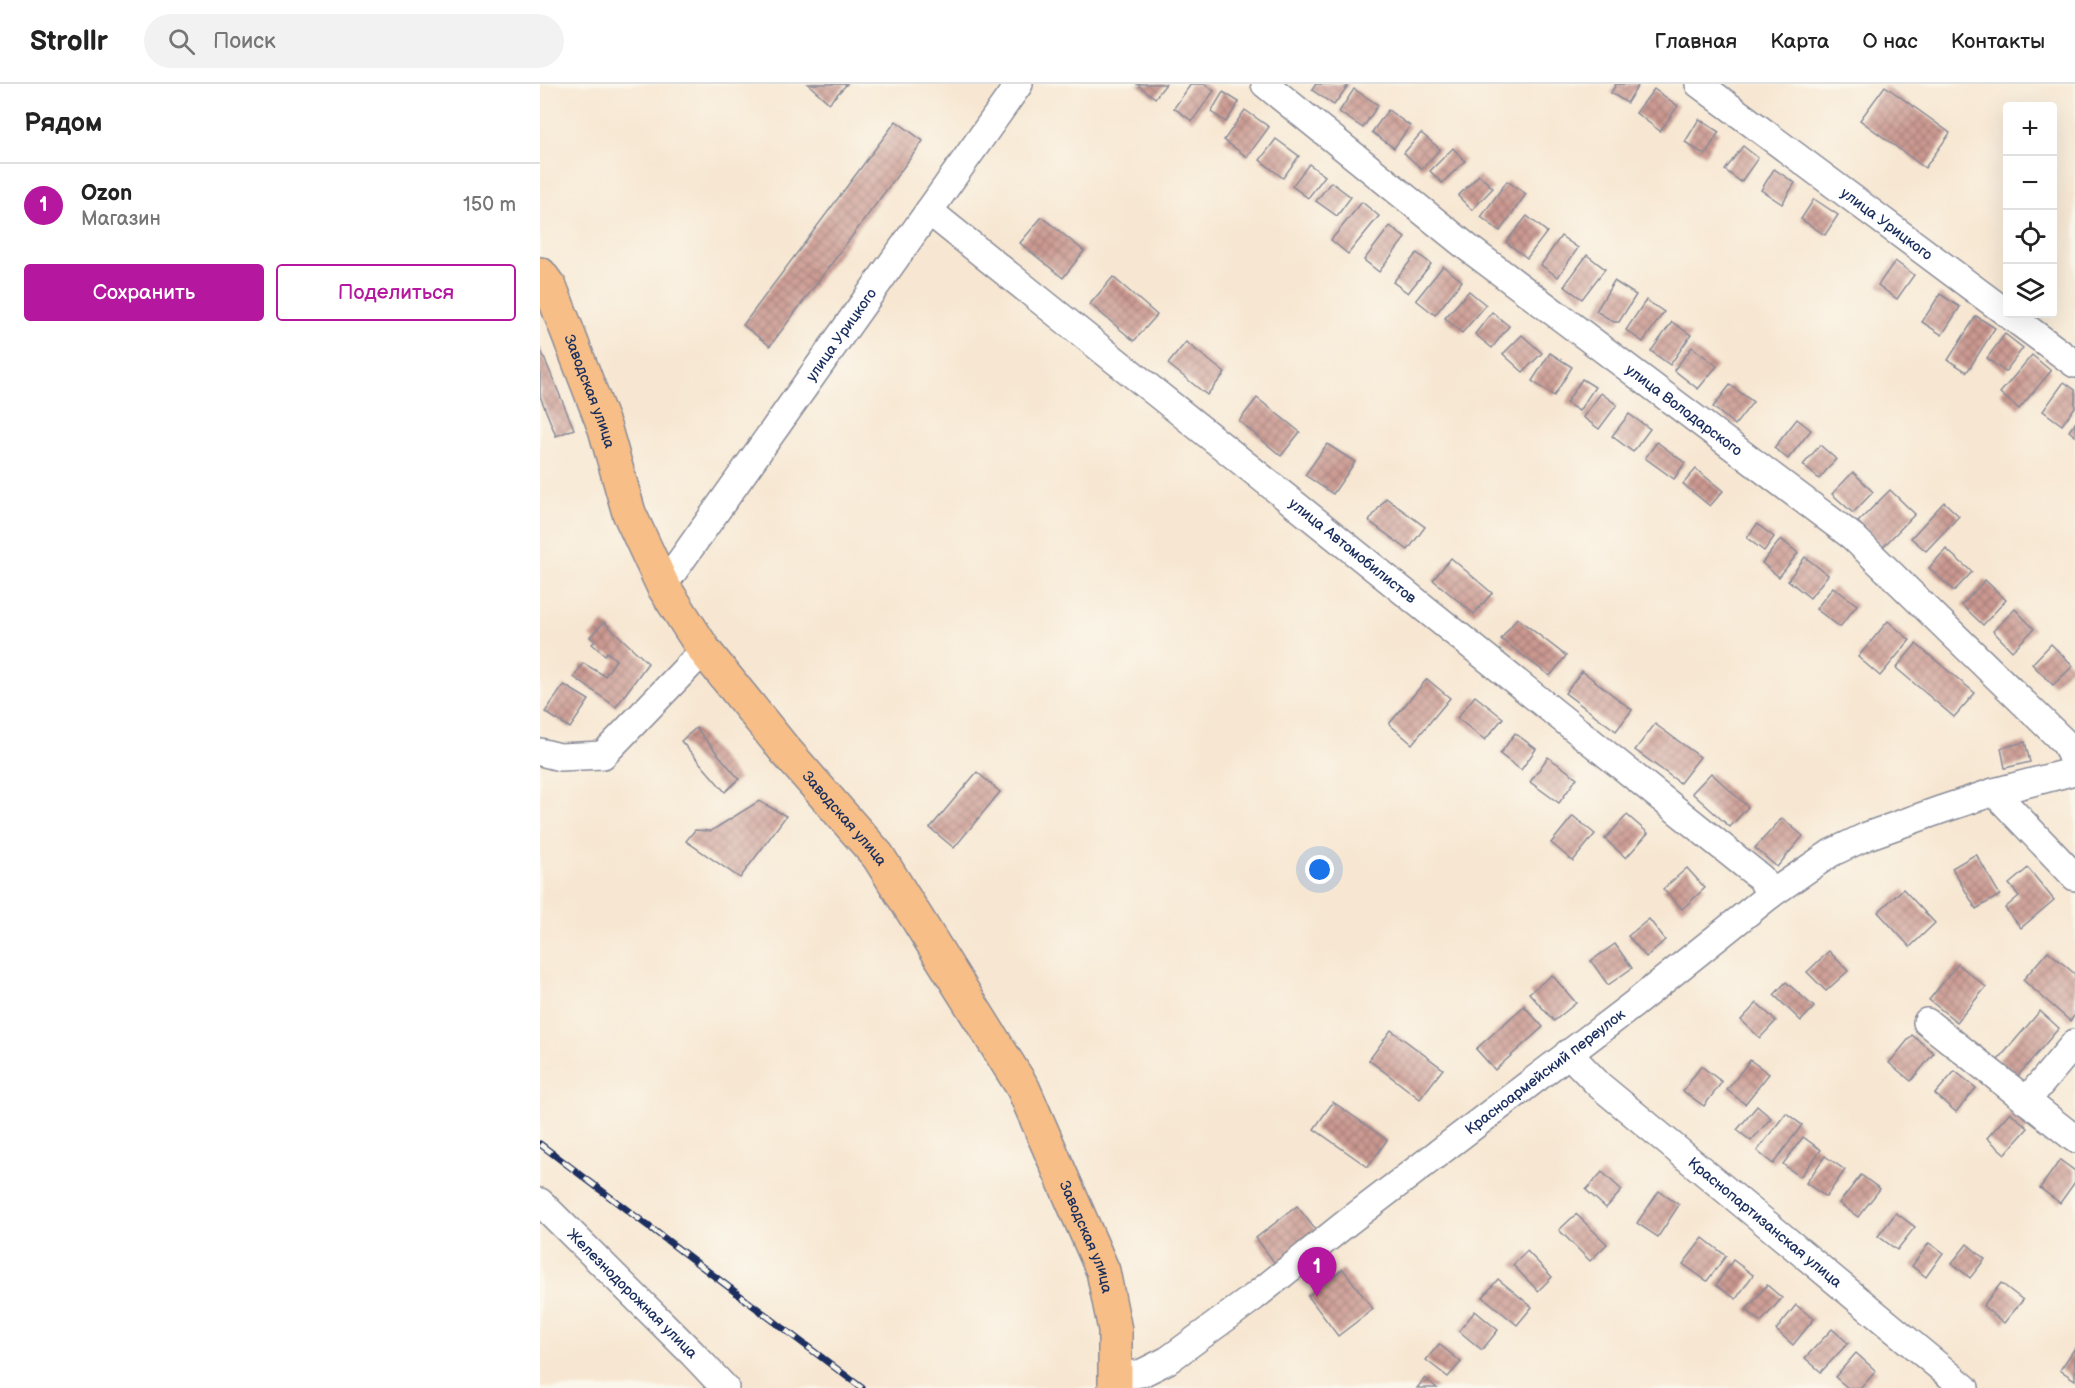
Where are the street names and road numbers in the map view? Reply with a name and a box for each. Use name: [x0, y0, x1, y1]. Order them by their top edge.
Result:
street label: улица Урицкого: [1837, 183, 1937, 264]
street label: улица Урицкого: [802, 284, 881, 385]
street label: Заводская улица: [560, 332, 619, 450]
street label: улица Володарского: [1622, 360, 1746, 460]
street label: улица Автомобилистов: [1285, 494, 1420, 608]
street label: Заводская улица: [798, 767, 891, 869]
street label: Красноармейский переулок: [1461, 1005, 1629, 1139]
street label: Краснопартизанская улица: [1684, 1153, 1846, 1292]
street label: Заводская улица: [1055, 1178, 1117, 1295]
street label: Железнодорожная улица: [563, 1225, 702, 1363]

